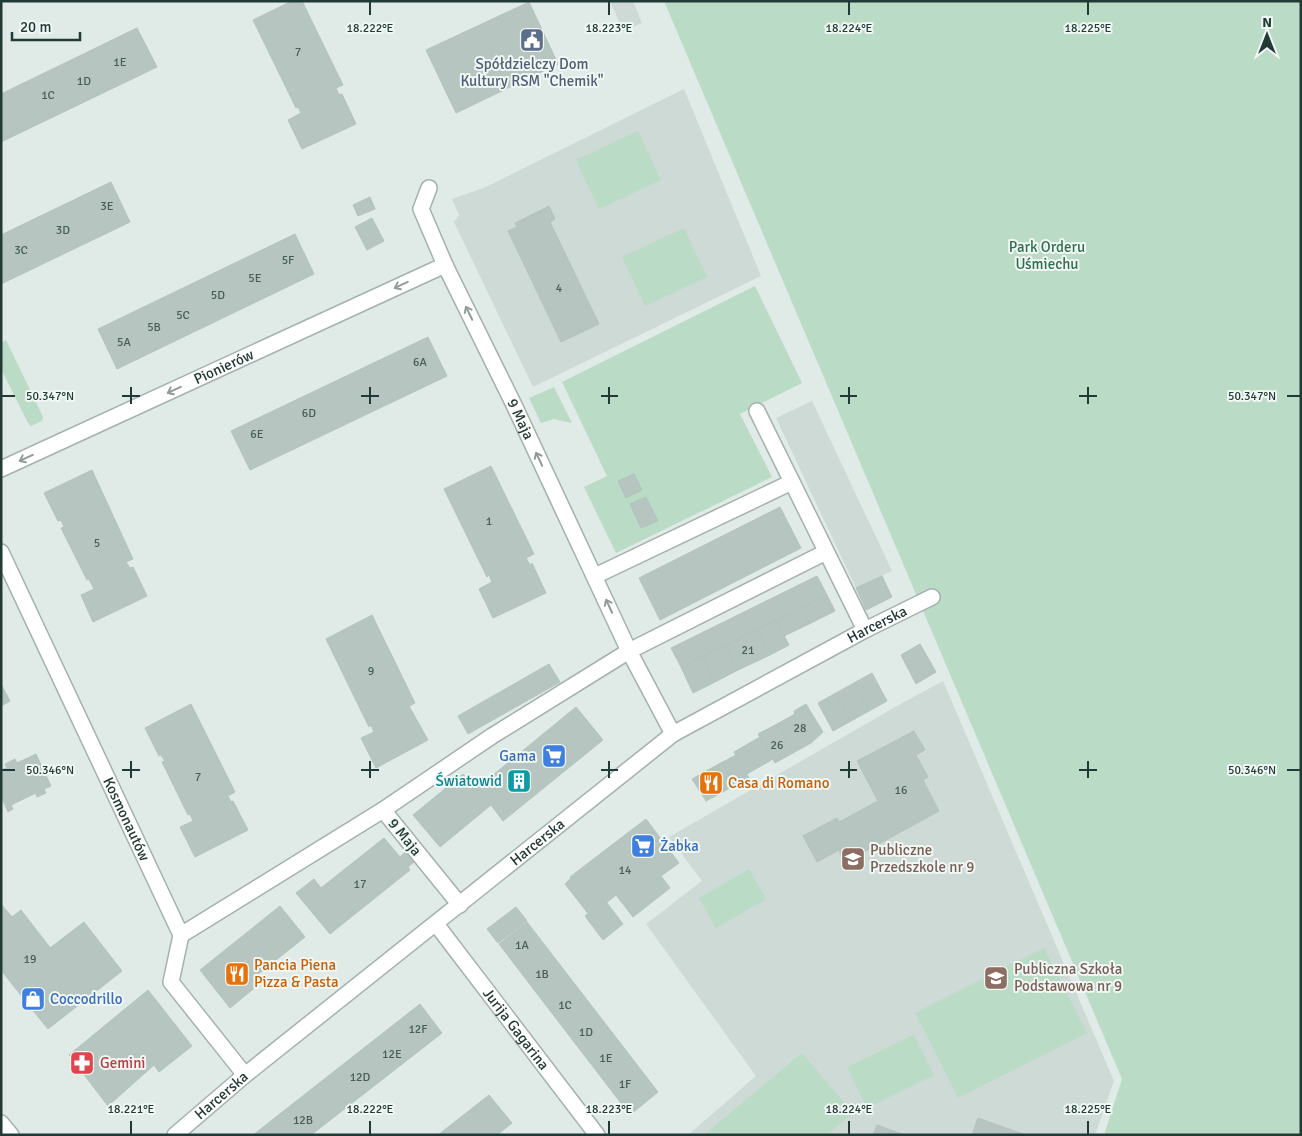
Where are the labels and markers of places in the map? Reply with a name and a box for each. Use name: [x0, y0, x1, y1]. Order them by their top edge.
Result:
public building icon: Spółdzielczy Dom Kultury RSM "Chemik": [519, 27, 545, 53]
place label: Spółdzielczy Dom Kultury RSM "Chemik": [460, 55, 604, 90]
supermarket icon: Gama: [541, 743, 567, 769]
place label: Gama: [499, 747, 536, 765]
building icon: Światowid: [506, 768, 532, 794]
restaurant icon: Casa di Romano: [698, 770, 724, 796]
place label: Światowid: [436, 771, 502, 790]
place label: Casa di Romano: [728, 774, 830, 792]
supermarket icon: Żabka: [630, 833, 656, 859]
place label: Żabka: [660, 837, 699, 855]
place label: Publiczne Przedszkole nr 9: [870, 841, 974, 876]
school or university icon: Publiczne Przedszkole nr 9: [840, 846, 866, 872]
place label: Pancia Piena Pizza & Pasta: [254, 956, 339, 991]
place label: Publiczna Szkoła Podstawowa nr 9: [1014, 960, 1122, 995]
restaurant icon: Pancia Piena Pizza & Pasta: [224, 961, 250, 987]
school or university icon: Publiczna Szkoła Podstawowa nr 9: [983, 965, 1009, 991]
shop icon: Coccodrillo: [20, 986, 46, 1012]
place label: Coccodrillo: [50, 990, 123, 1008]
pharmacy icon: Gemini: [69, 1050, 95, 1076]
place label: Gemini: [100, 1054, 145, 1072]

